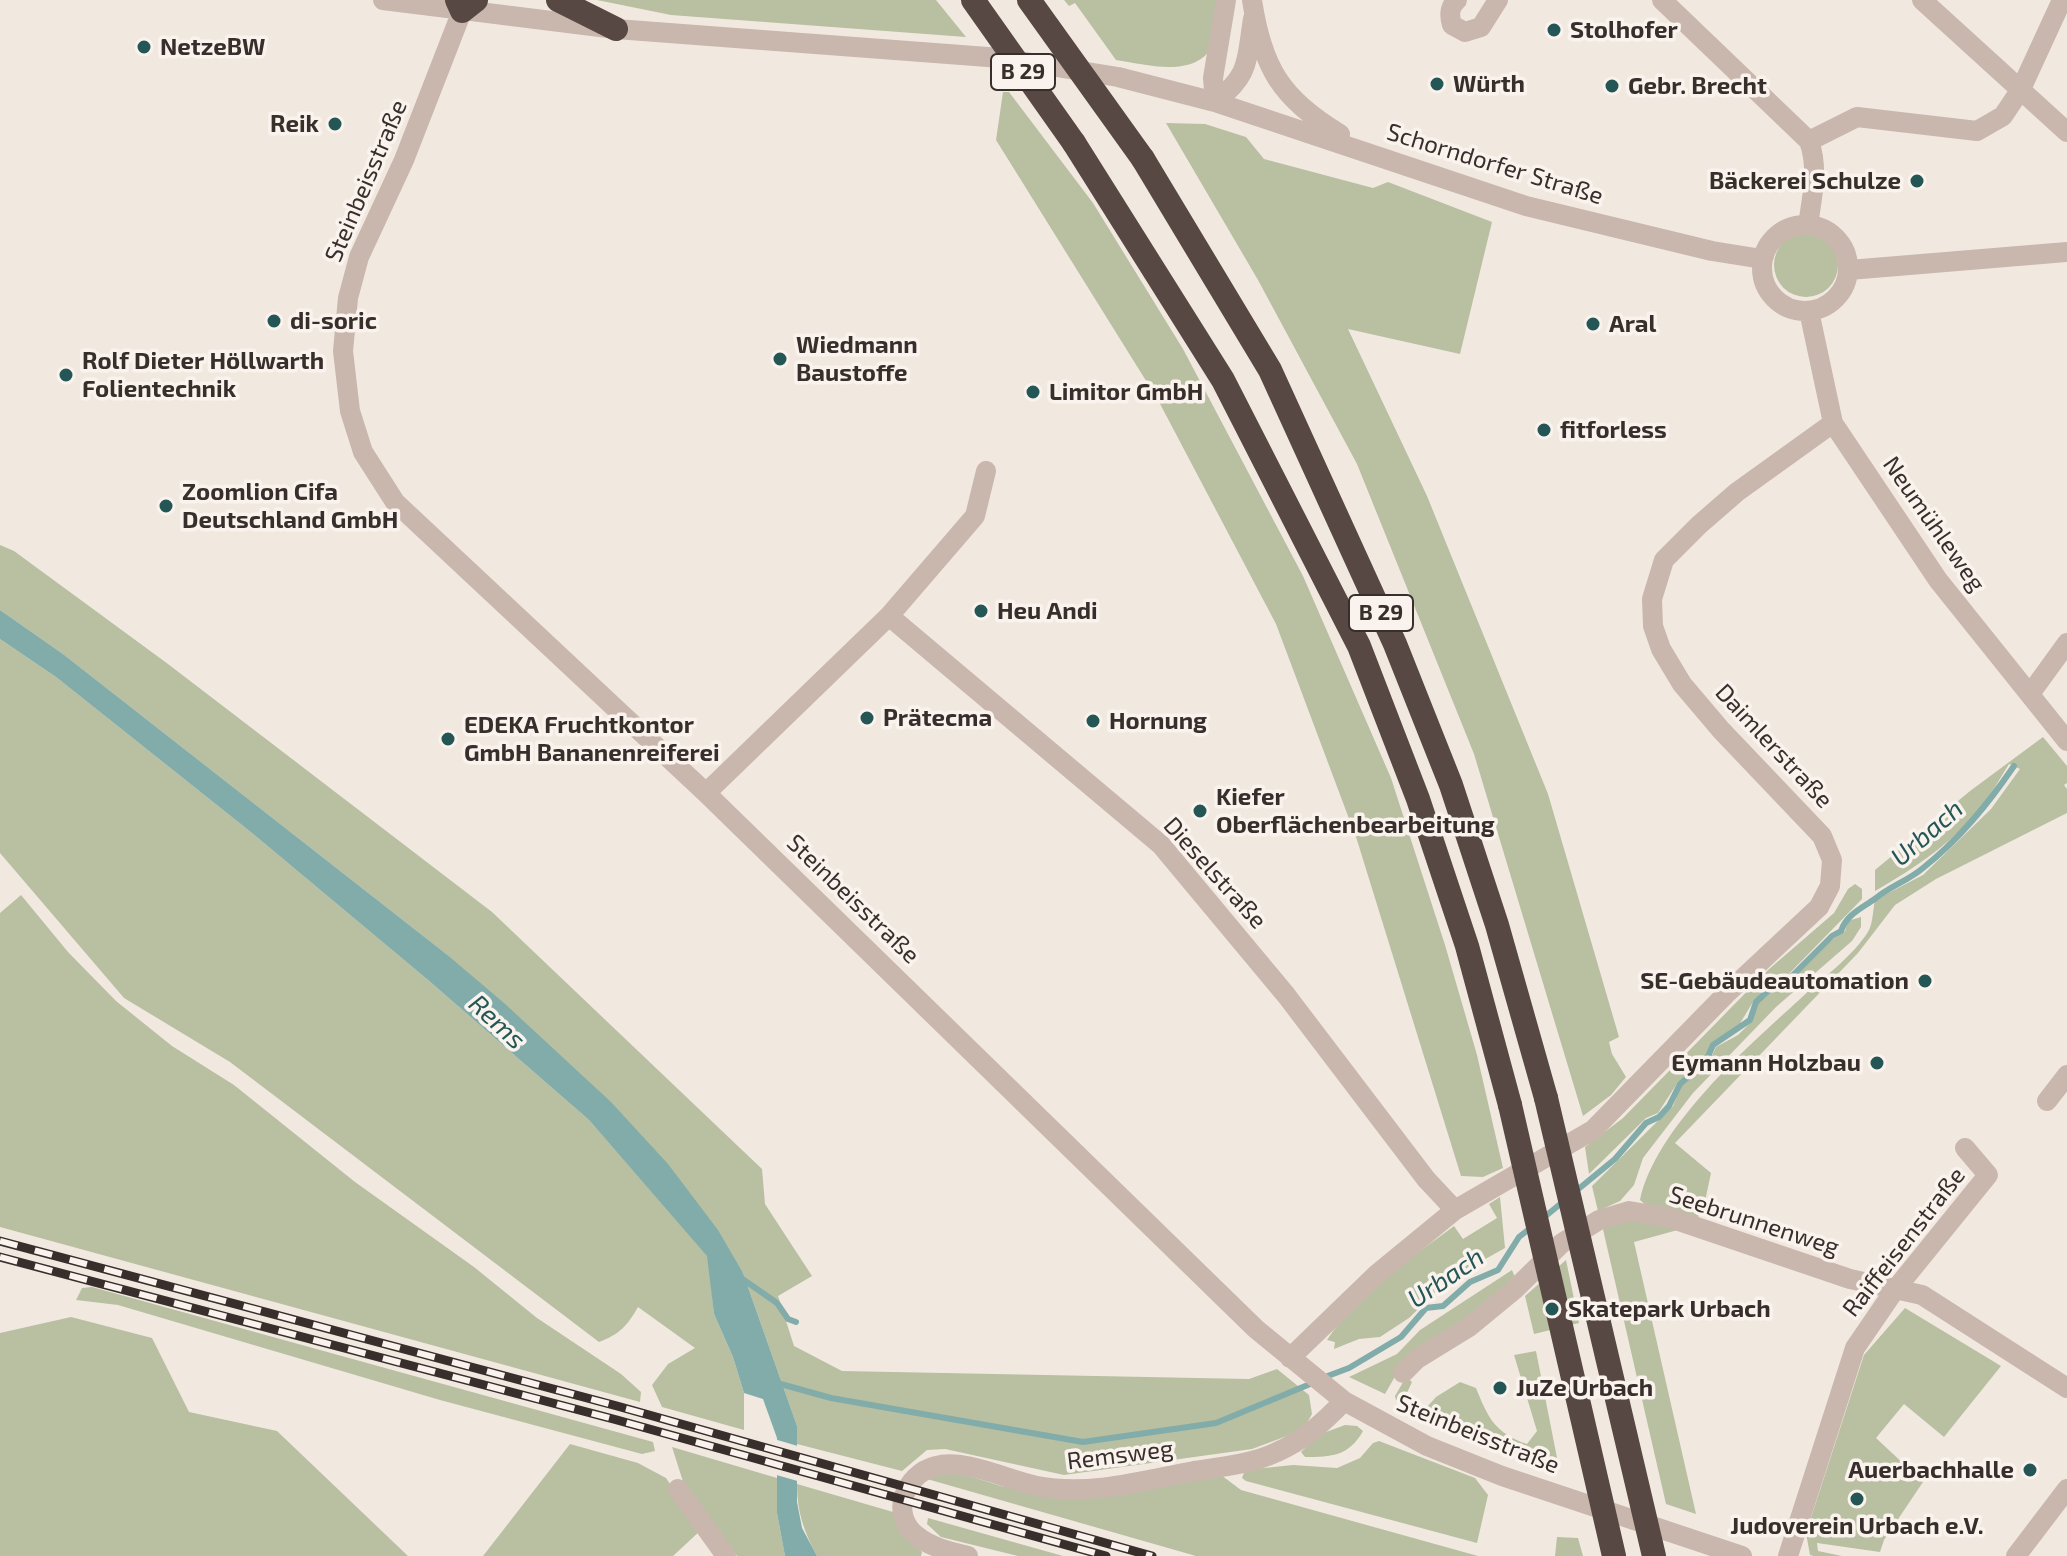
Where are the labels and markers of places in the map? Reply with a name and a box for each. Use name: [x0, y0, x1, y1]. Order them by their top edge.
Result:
place label: Stolhofer: [1570, 16, 1678, 44]
marker: Stolhofer: [1545, 21, 1563, 39]
place label: NetzeBW: [160, 33, 266, 61]
marker: NetzeBW: [135, 38, 153, 56]
place label: Würth: [1453, 70, 1525, 98]
place label: Gebr. Brecht: [1628, 72, 1767, 100]
marker: Würth: [1428, 75, 1446, 93]
marker: Gebr. Brecht: [1603, 77, 1621, 95]
place label: Reik: [270, 110, 319, 138]
marker: Reik: [326, 115, 344, 133]
place label: Bäckerei Schulze: [1709, 167, 1901, 195]
marker: Bäckerei Schulze: [1908, 172, 1926, 190]
place label: di-soric: [290, 307, 377, 335]
place label: Aral: [1609, 310, 1656, 338]
marker: di-soric: [265, 312, 283, 330]
marker: Aral: [1584, 315, 1602, 333]
place label: Wiedmann Baustoffe: [796, 331, 918, 387]
place label: Rolf Dieter Höllwarth Folientechnik: [82, 347, 324, 403]
marker: Wiedmann Baustoffe: [771, 350, 789, 368]
marker: Rolf Dieter Höllwarth Folientechnik: [57, 366, 75, 384]
place label: Limitor GmbH: [1049, 378, 1203, 406]
marker: Limitor GmbH: [1024, 383, 1042, 401]
place label: fitforless: [1560, 416, 1667, 444]
marker: fitforless: [1535, 421, 1553, 439]
place label: Zoomlion Cifa Deutschland GmbH: [182, 478, 398, 534]
marker: Zoomlion Cifa Deutschland GmbH: [157, 497, 175, 515]
place label: Heu Andi: [997, 597, 1098, 625]
marker: Heu Andi: [972, 602, 990, 620]
place label: Prätecma: [883, 704, 992, 732]
place label: Hornung: [1109, 707, 1207, 735]
marker: Prätecma: [858, 709, 876, 727]
place label: EDEKA Fruchtkontor GmbH Bananenreiferei: [464, 711, 720, 767]
marker: Hornung: [1084, 712, 1102, 730]
marker: EDEKA Fruchtkontor GmbH Bananenreiferei: [439, 730, 457, 748]
place label: Kiefer Oberflächenbearbeitung: [1216, 783, 1495, 839]
marker: Kiefer Oberflächenbearbeitung: [1191, 802, 1209, 820]
place label: SE-Gebäudeautomation: [1640, 967, 1909, 995]
marker: SE-Gebäudeautomation: [1916, 972, 1934, 990]
place label: Eymann Holzbau: [1671, 1049, 1861, 1077]
marker: Eymann Holzbau: [1868, 1054, 1886, 1072]
place label: Skatepark Urbach: [1568, 1295, 1771, 1323]
marker: Skatepark Urbach: [1543, 1300, 1561, 1318]
place label: JuZe Urbach: [1516, 1374, 1653, 1402]
marker: JuZe Urbach: [1491, 1379, 1509, 1397]
place label: Auerbachhalle: [1848, 1456, 2014, 1484]
marker: Auerbachhalle: [2021, 1461, 2039, 1479]
marker: Judoverein Urbach e.V.: [1848, 1490, 1866, 1508]
place label: Judoverein Urbach e.V.: [1730, 1512, 1984, 1540]

